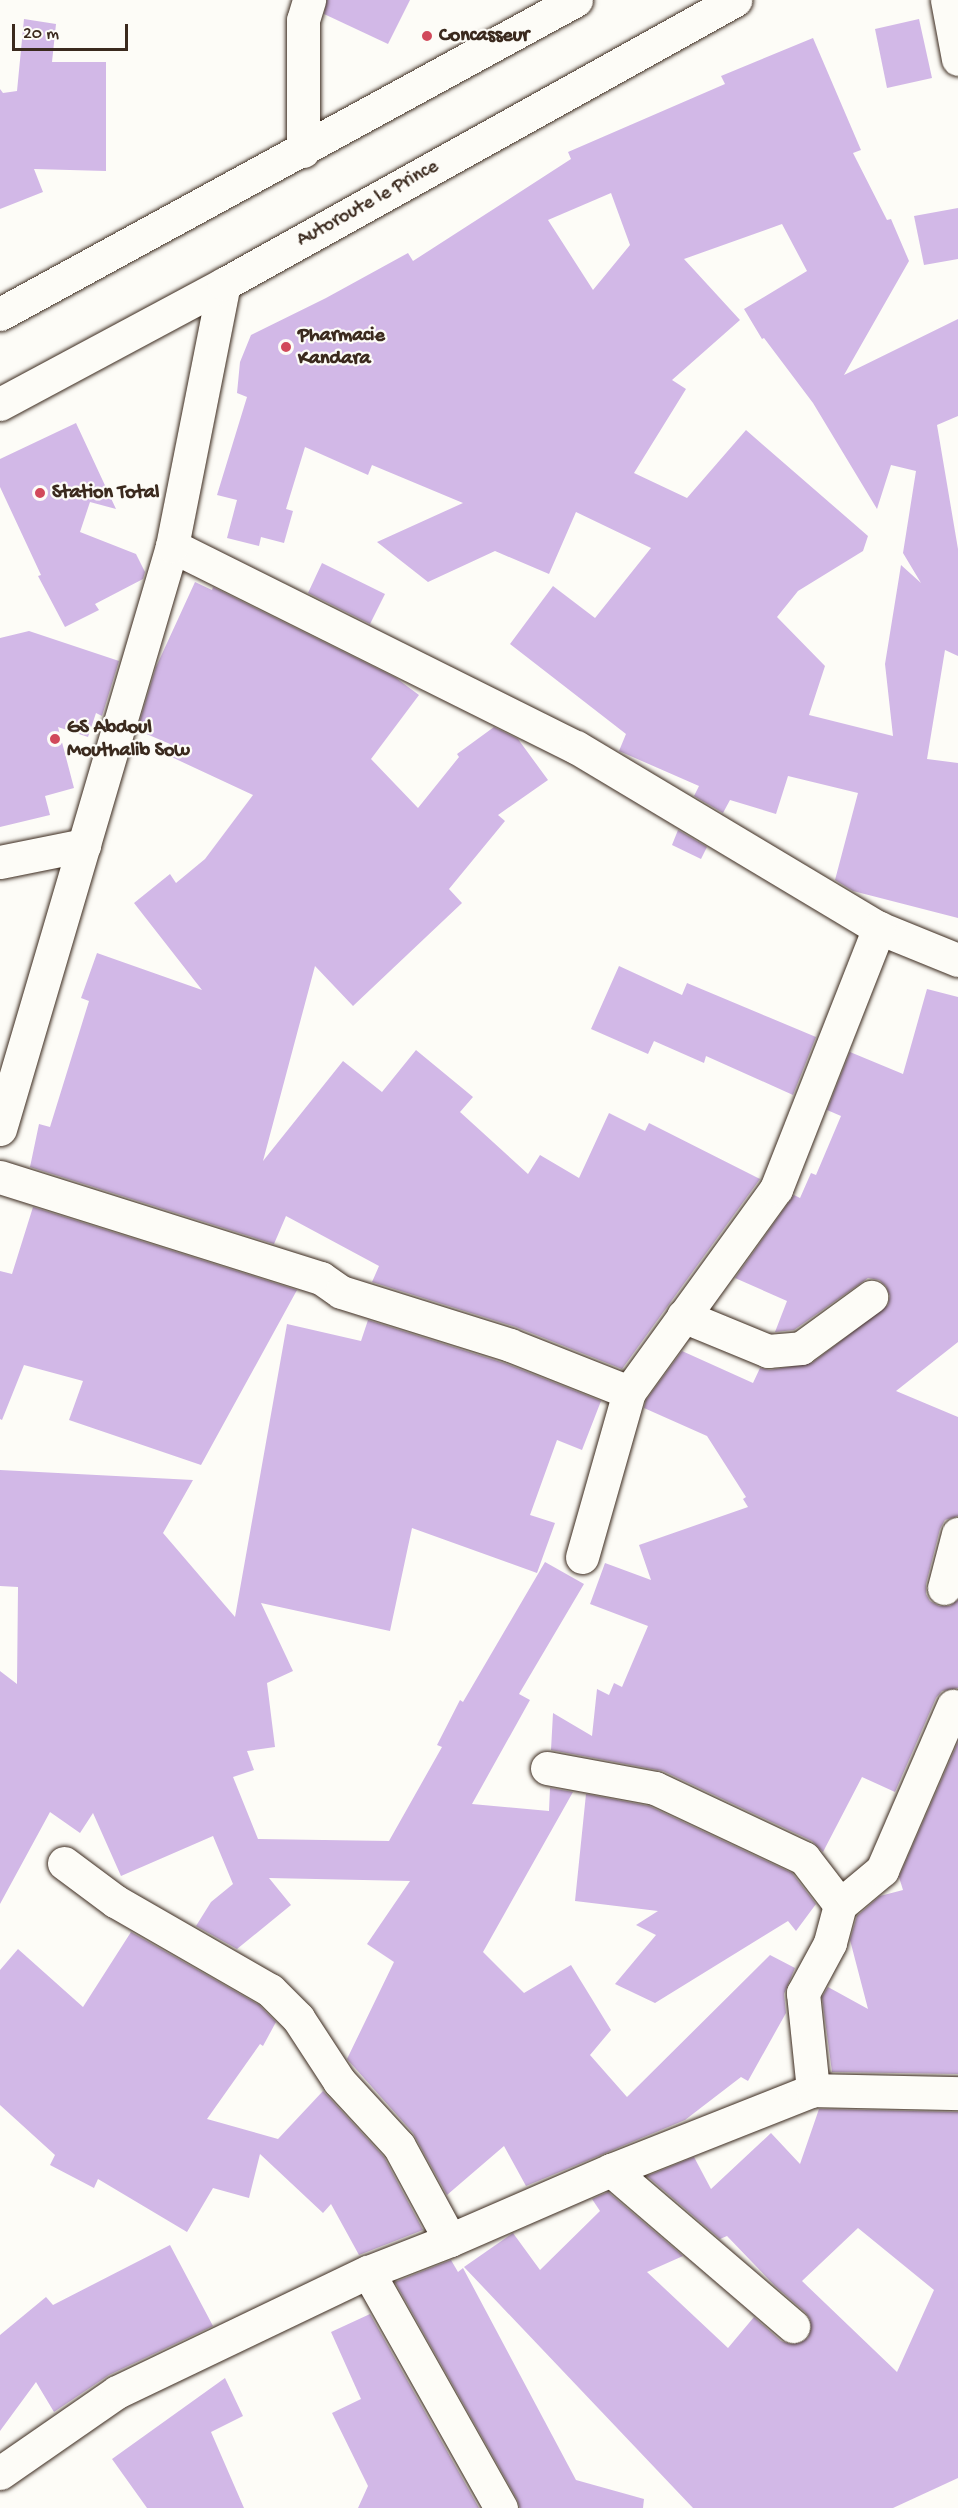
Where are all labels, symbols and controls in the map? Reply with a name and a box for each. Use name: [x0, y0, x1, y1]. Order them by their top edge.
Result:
scale bar: [15, 12, 130, 50]
text: 20 m: [23, 24, 59, 45]
place label: Concasseur: [439, 24, 529, 48]
marker: Concasseur: [420, 29, 434, 43]
street label: Autoroute le Prince: [293, 155, 443, 253]
place label: Pharmacie Kandara: [298, 324, 385, 371]
marker: Pharmacie Kandara: [279, 340, 293, 354]
place label: Station Total: [52, 481, 159, 505]
marker: Station Total: [33, 486, 47, 500]
place label: GS Abdoul Mouthalib Sow: [67, 716, 190, 763]
marker: GS Abdoul Mouthalib Sow: [48, 732, 62, 746]

